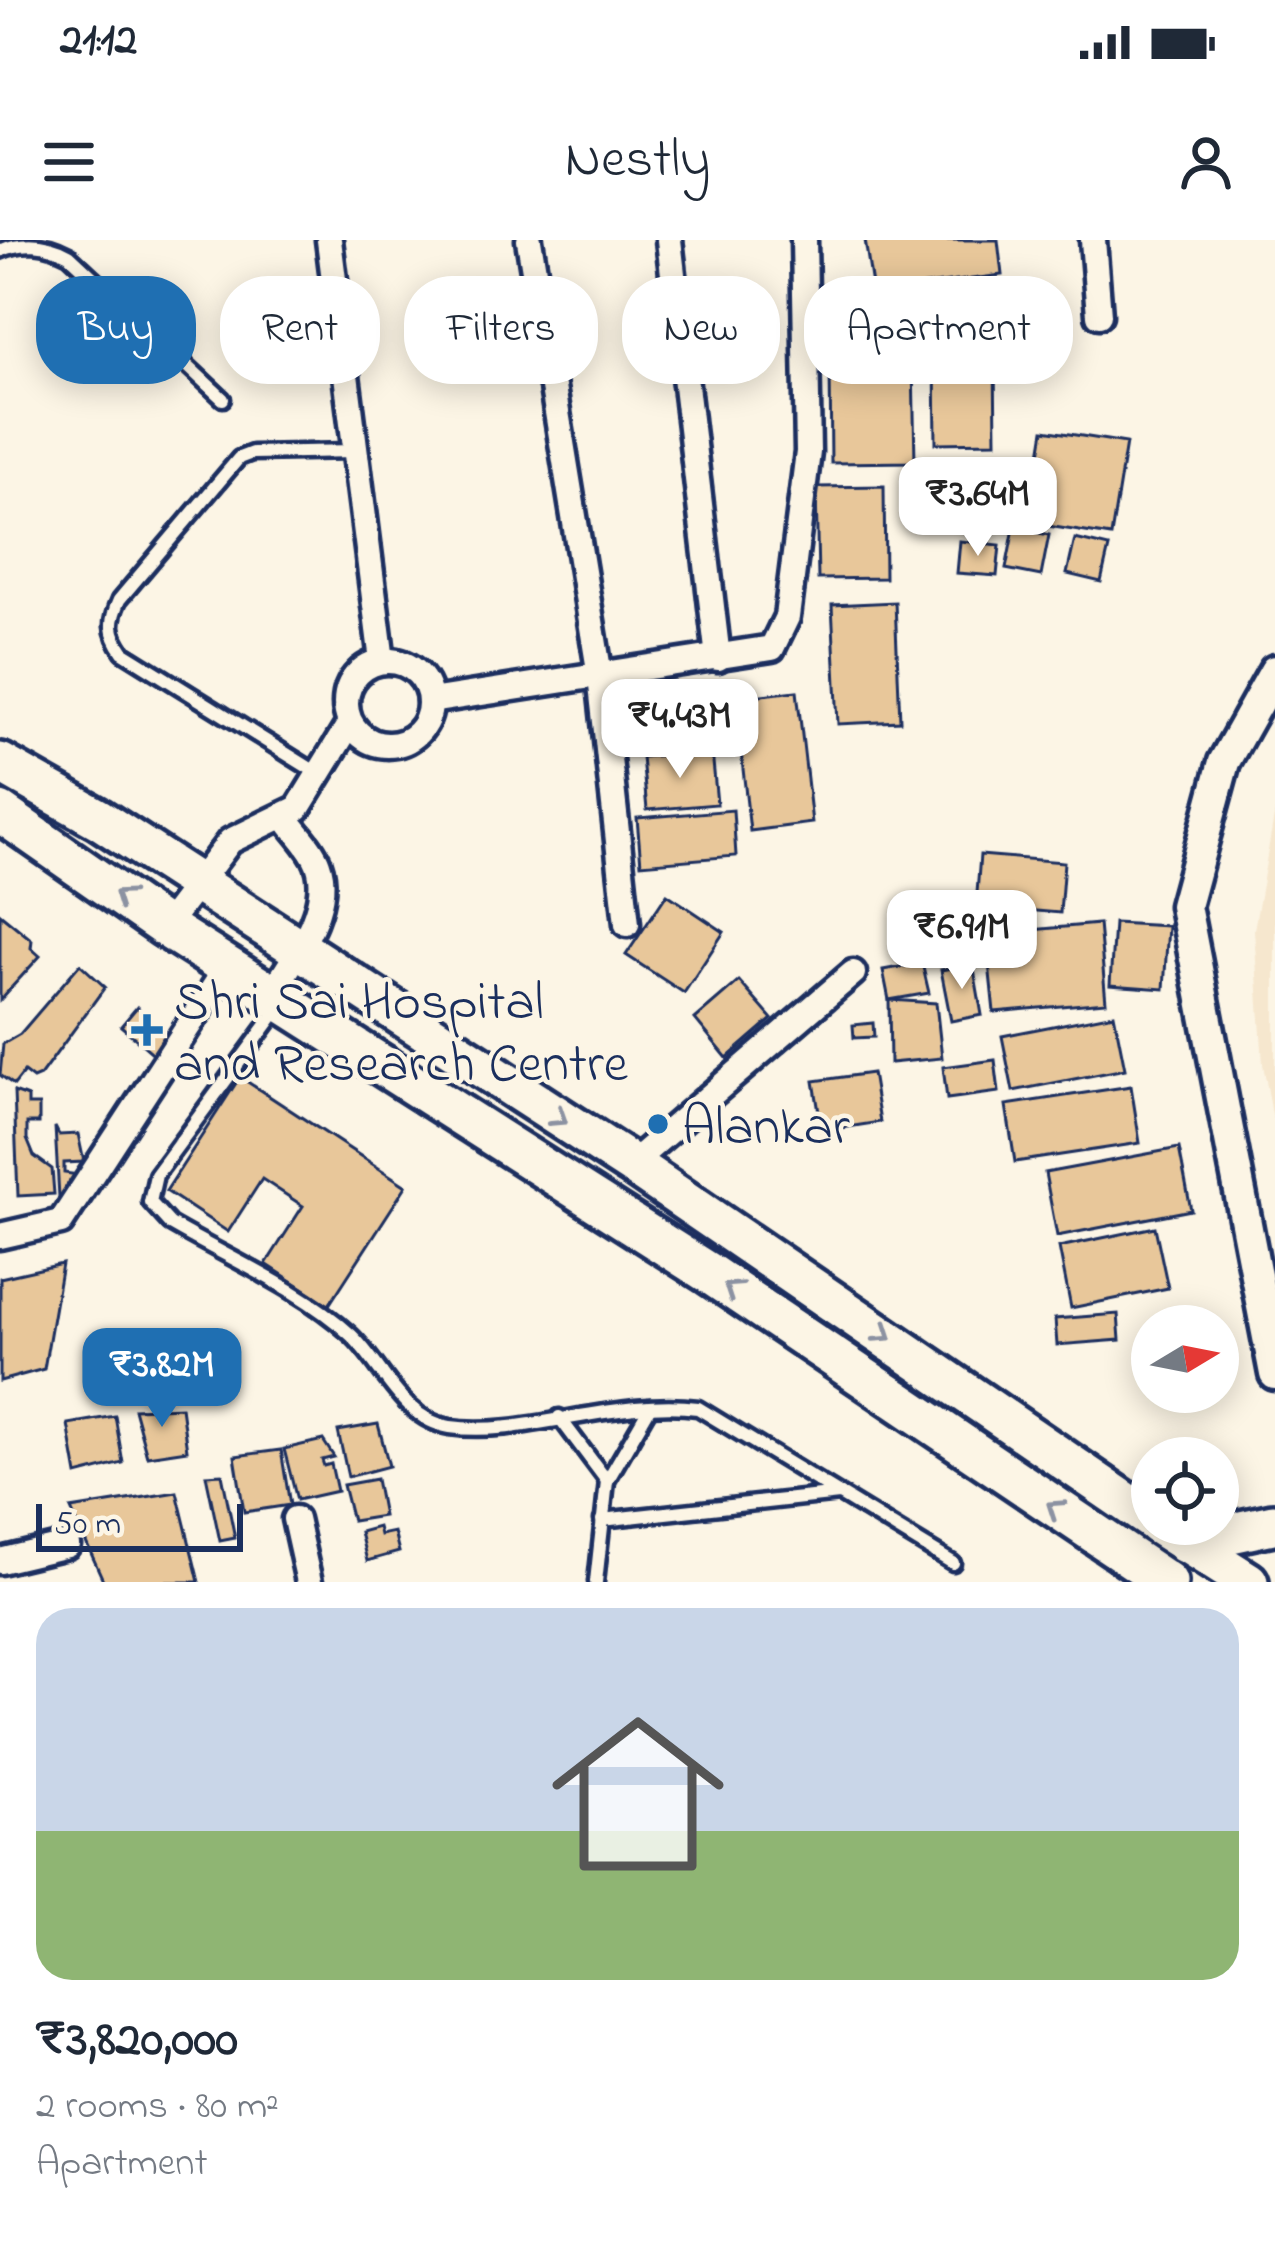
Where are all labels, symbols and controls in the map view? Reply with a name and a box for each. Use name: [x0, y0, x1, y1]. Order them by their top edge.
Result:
text: 21:12: [60, 9, 137, 75]
text: Nestly: [565, 123, 710, 201]
icon: menu: [36, 129, 102, 195]
icon: person: [1173, 129, 1239, 195]
chip: Buy: [36, 276, 196, 384]
chip: Rent: [220, 276, 380, 384]
chip: Filters: [404, 276, 598, 384]
chip: New: [622, 276, 780, 384]
chip: Apartment: [804, 276, 1073, 384]
pin: ₹3.64M: [880, 457, 1076, 559]
text: ₹3.64M: [926, 467, 1030, 524]
pin: ₹4.43M: [582, 679, 778, 781]
text: ₹4.43M: [628, 689, 732, 746]
one-way arrow: [113, 889, 135, 911]
pin: ₹6.91M: [864, 890, 1060, 992]
text: ₹6.91M: [914, 900, 1010, 957]
place label: Shri Sai Hospital and Research Centre: [174, 966, 629, 1106]
marker: Shri Sai Hospital and Research Centre: [131, 1014, 163, 1046]
place label: Alankar: [682, 1091, 850, 1169]
one-way arrow: [546, 1104, 568, 1126]
marker: Alankar: [645, 1111, 671, 1137]
one-way arrow: [724, 1282, 746, 1304]
north arrow: [1131, 1305, 1239, 1413]
map controls: [1131, 1305, 1239, 1545]
one-way arrow: [871, 1320, 893, 1342]
pin: ₹3.82M: [64, 1328, 260, 1430]
text: ₹3.82M: [109, 1338, 215, 1395]
button: locate: [1131, 1437, 1239, 1545]
scale bar: [36, 1498, 243, 1551]
one-way arrow: [1047, 1500, 1069, 1522]
text: 50 m: [54, 1501, 121, 1549]
icon: home: [530, 1686, 746, 1902]
text: ₹3,820,000: [36, 2004, 238, 2079]
text: 2 rooms · 80 m²: [36, 2079, 279, 2136]
text: Apartment: [36, 2136, 208, 2193]

